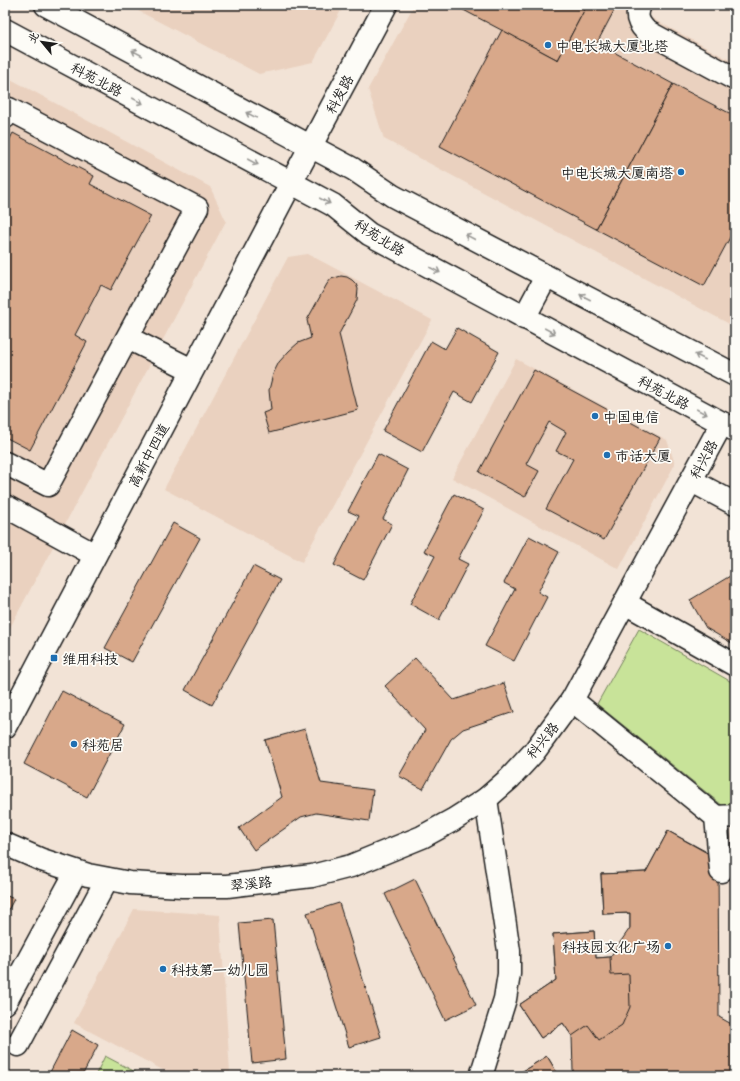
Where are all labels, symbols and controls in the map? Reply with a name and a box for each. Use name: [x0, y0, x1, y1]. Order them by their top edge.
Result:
north arrow: [22, 22, 62, 62]
text: 北: [23, 28, 43, 46]
place label: 中电长城大厦北塔: [556, 35, 668, 56]
marker: 中电长城大厦北塔: [543, 40, 553, 50]
one-way arrow: [131, 49, 143, 57]
street label: 科苑北路: [67, 57, 127, 101]
street label: 科发路: [320, 71, 358, 117]
one-way arrow: [132, 98, 144, 105]
one-way arrow: [245, 111, 257, 118]
one-way arrow: [247, 159, 259, 167]
place label: 中电长城大厦南塔: [561, 162, 673, 183]
marker: 中电长城大厦南塔: [676, 167, 686, 177]
one-way arrow: [319, 198, 331, 205]
street label: 科苑北路: [351, 213, 409, 261]
one-way arrow: [464, 232, 476, 240]
one-way arrow: [429, 266, 441, 274]
one-way arrow: [579, 293, 591, 300]
one-way arrow: [543, 328, 555, 336]
one-way arrow: [695, 353, 707, 360]
street label: 科苑北路: [634, 370, 694, 414]
place label: 中国电信: [603, 406, 659, 427]
one-way arrow: [695, 409, 707, 416]
marker: 中国电信: [590, 411, 600, 421]
street label: 高新中四道: [122, 419, 174, 491]
street label: 科兴路: [684, 436, 722, 482]
place label: 市话大厦: [615, 445, 671, 466]
marker: 市话大厦: [602, 450, 612, 460]
place label: 维用科技: [62, 648, 119, 669]
marker: 维用科技: [49, 653, 59, 663]
street label: 科兴路: [521, 717, 563, 763]
place label: 科苑居: [82, 734, 124, 755]
marker: 科苑居: [69, 739, 79, 749]
street label: 翠溪路: [229, 870, 273, 896]
place label: 科技园文化广场: [562, 936, 660, 957]
marker: 科技园文化广场: [663, 941, 673, 951]
place label: 科技第一幼儿园: [171, 959, 269, 980]
marker: 科技第一幼儿园: [158, 964, 168, 974]

